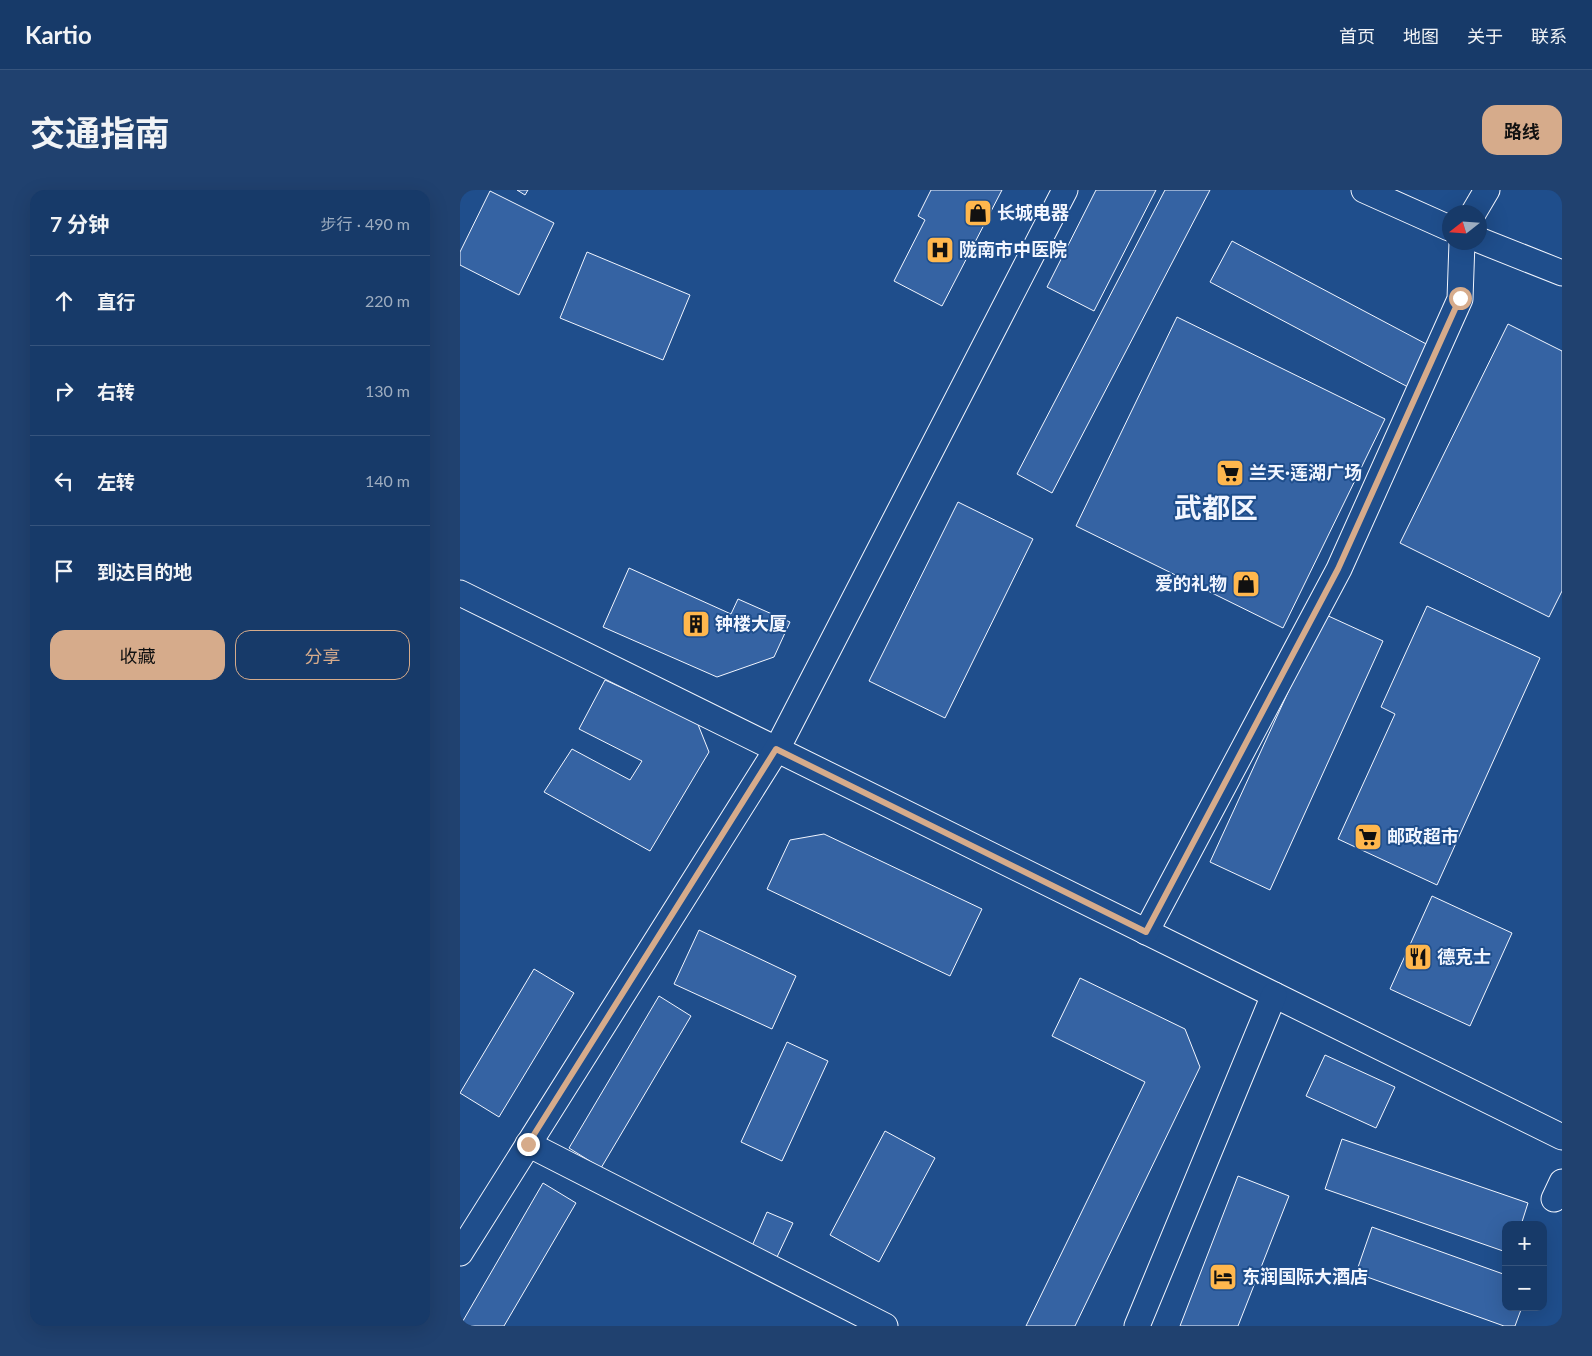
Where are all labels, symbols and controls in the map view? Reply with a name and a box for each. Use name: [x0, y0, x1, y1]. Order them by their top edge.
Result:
text: Kartio: [25, 20, 92, 49]
text: 首页: [1339, 25, 1375, 47]
text: 地图: [1403, 25, 1439, 47]
text: 关于: [1467, 25, 1503, 47]
text: 联系: [1531, 25, 1567, 47]
button: 路线: [1482, 105, 1562, 155]
text: 交通指南: [30, 111, 170, 153]
shop icon: 长城电器: [963, 198, 993, 228]
place label: 长城电器: [997, 201, 1069, 223]
north arrow: [1442, 205, 1487, 250]
text: 7 分钟: [50, 211, 109, 236]
text: 步行 · 490 m: [321, 214, 410, 233]
hospital icon: 陇南市中医院: [925, 235, 955, 265]
place label: 陇南市中医院: [959, 238, 1067, 260]
icon: ahead: [50, 287, 78, 315]
route start: [1449, 287, 1472, 310]
text: 直行: [97, 290, 135, 313]
text: 220 m: [365, 291, 410, 310]
icon: right: [50, 377, 78, 405]
text: 右转: [97, 380, 135, 403]
text: 130 m: [365, 381, 410, 400]
supermarket icon: 兰天·莲湖广场: [1215, 458, 1245, 488]
place label: 兰天·莲湖广场: [1249, 461, 1362, 483]
icon: left: [50, 467, 78, 495]
text: 左转: [97, 470, 135, 493]
text: 140 m: [365, 471, 410, 490]
district label: 武都区: [1174, 490, 1258, 524]
icon: arrive: [50, 557, 78, 585]
text: 到达目的地: [97, 560, 192, 583]
shop icon: 爱的礼物: [1231, 569, 1261, 599]
place label: 爱的礼物: [1155, 572, 1227, 594]
building icon: 钟楼大厦: [681, 609, 711, 639]
place label: 钟楼大厦: [715, 612, 787, 634]
button: 收藏: [50, 630, 225, 680]
button: 分享: [235, 630, 410, 680]
supermarket icon: 邮政超市: [1353, 822, 1383, 852]
place label: 邮政超市: [1387, 825, 1459, 847]
restaurant icon: 德克士: [1403, 942, 1433, 972]
place label: 德克士: [1437, 945, 1491, 967]
route end: [517, 1133, 540, 1156]
map controls: [1502, 1221, 1547, 1311]
button: +: [1502, 1221, 1547, 1266]
hotel icon: 东润国际大酒店: [1208, 1262, 1238, 1292]
place label: 东润国际大酒店: [1242, 1265, 1368, 1287]
button: −: [1502, 1266, 1547, 1311]

